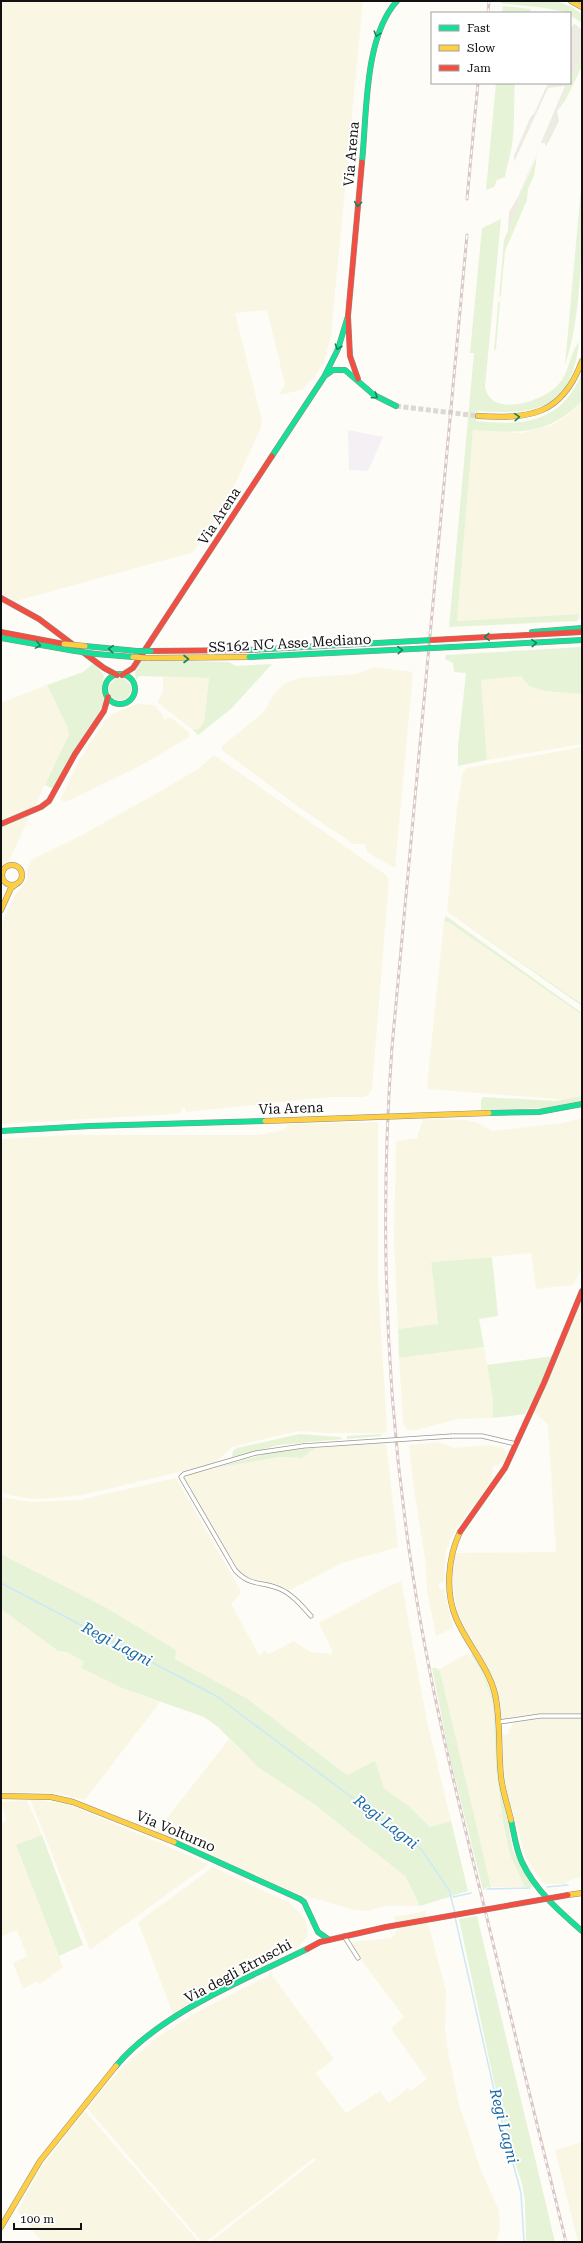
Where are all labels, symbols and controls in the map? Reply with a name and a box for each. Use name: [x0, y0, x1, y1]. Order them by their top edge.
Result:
legend: [431, 12, 571, 84]
text: Fast: [467, 21, 491, 35]
one-way arrow: [373, 30, 382, 37]
text: Slow: [467, 41, 495, 55]
text: Jam: [467, 61, 491, 75]
street label: Via Arena: [340, 120, 362, 187]
one-way arrow: [354, 201, 363, 207]
one-way arrow: [334, 343, 343, 350]
one-way arrow: [371, 391, 378, 399]
one-way arrow: [514, 413, 520, 422]
street label: Via Arena: [195, 484, 244, 548]
street label: SS162 NC Asse Mediano: [208, 631, 372, 655]
one-way arrow: [484, 633, 490, 641]
one-way arrow: [531, 638, 537, 647]
one-way arrow: [35, 641, 41, 649]
one-way arrow: [108, 644, 114, 653]
one-way arrow: [397, 645, 403, 654]
one-way arrow: [183, 655, 189, 663]
street label: Via Arena: [258, 1099, 324, 1117]
water label: Regi Lagni: [78, 1618, 155, 1670]
water label: Regi Lagni: [349, 1791, 422, 1853]
street label: Via Volturno: [134, 1807, 218, 1855]
street label: Via degli Etruschi: [182, 1936, 295, 2006]
water label: Regi Lagni: [486, 2086, 522, 2166]
scale bar: [14, 2205, 81, 2231]
text: 100 m: [20, 2212, 54, 2226]

